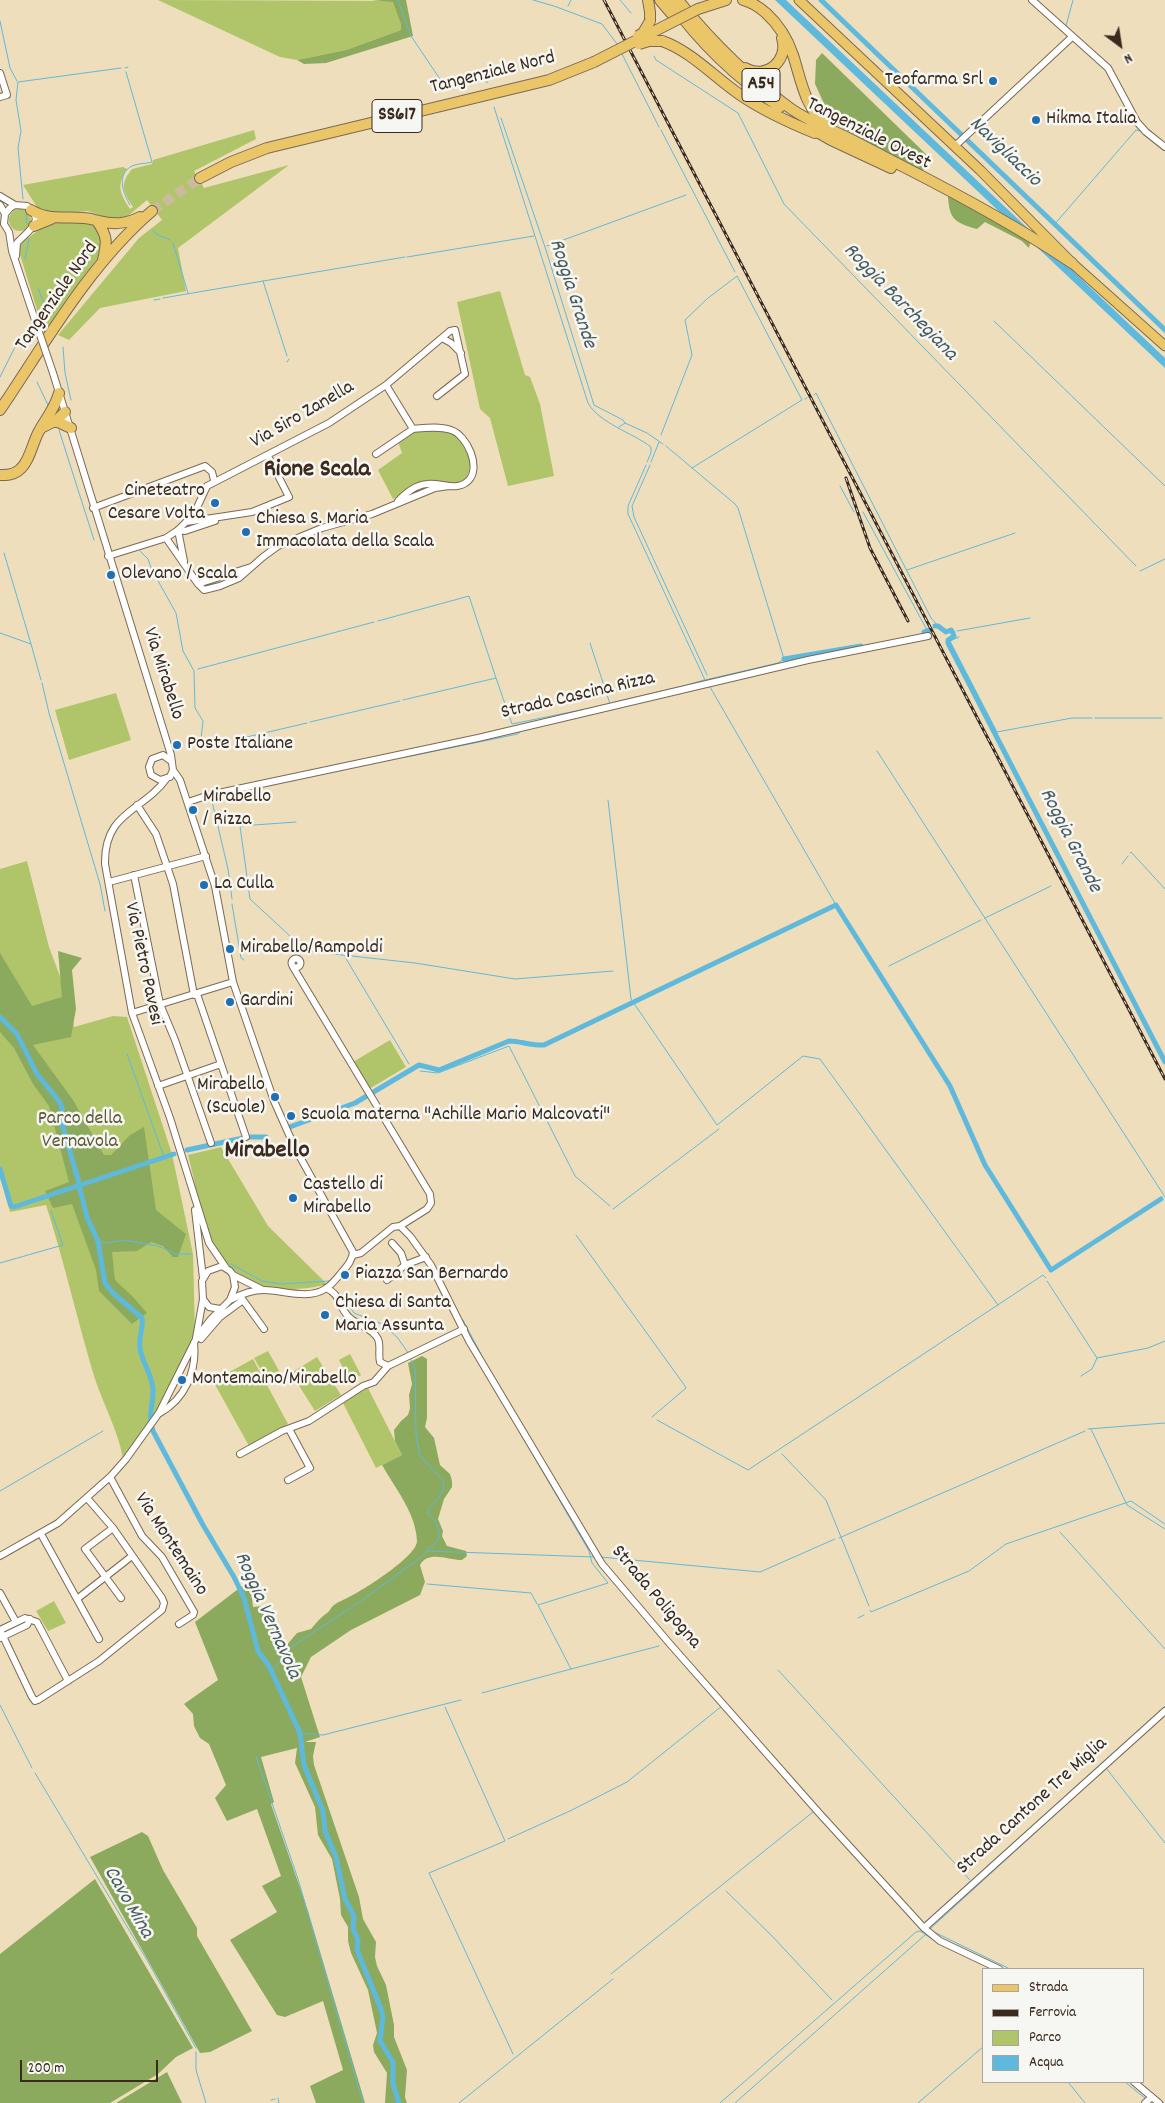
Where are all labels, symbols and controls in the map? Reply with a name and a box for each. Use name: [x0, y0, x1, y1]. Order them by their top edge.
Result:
north arrow: [1095, 20, 1145, 70]
street label: Tangenziale Nord: [428, 47, 558, 101]
text: N: [1120, 47, 1136, 68]
road number: A54: [742, 68, 780, 102]
place label: Teofarma Srl: [885, 69, 983, 93]
marker: Teofarma Srl: [987, 75, 999, 87]
street label: Tangenziale Ovest: [802, 93, 934, 177]
road number: SS617: [372, 100, 422, 132]
place label: Hikma Italia: [1046, 108, 1137, 132]
water label: Navigliaccio: [963, 112, 1045, 194]
marker: Hikma Italia: [1030, 114, 1042, 126]
water label: Roggia Grande: [541, 236, 601, 352]
street label: Tangenziale Nord: [12, 238, 104, 356]
water label: Roggia Barchegiana: [837, 239, 961, 367]
street label: Via Siro Zanella: [247, 377, 359, 455]
district label: Rione Scala: [264, 457, 370, 487]
place label: Cineteatro Cesare Volta: [108, 480, 205, 527]
marker: Cineteatro Cesare Volta: [209, 497, 221, 509]
place label: Chiesa S. Maria Immacolata della Scala: [256, 508, 434, 555]
marker: Chiesa S. Maria Immacolata della Scala: [240, 526, 252, 538]
place label: Olevano / Scala: [121, 563, 237, 587]
marker: Olevano / Scala: [105, 569, 117, 581]
street label: Via Mirabello: [136, 625, 188, 723]
street label: Strada Cascina Rizza: [499, 668, 657, 726]
place label: Poste Italiane: [187, 733, 293, 757]
marker: Poste Italiane: [171, 739, 183, 751]
water label: Roggia Grande: [1032, 785, 1106, 897]
place label: Mirabello / Rizza: [203, 786, 271, 833]
marker: Mirabello / Rizza: [187, 804, 199, 816]
place label: La Culla: [214, 873, 274, 897]
marker: La Culla: [198, 879, 210, 891]
street label: Via Pietro Pavesi: [117, 900, 167, 1028]
place label: Mirabello/Rampoldi: [240, 937, 383, 961]
marker: Mirabello/Rampoldi: [224, 943, 236, 955]
place label: Gardini: [240, 990, 293, 1014]
marker: Gardini: [224, 996, 236, 1008]
place label: Mirabello (Scuole): [197, 1074, 265, 1121]
marker: Mirabello (Scuole): [269, 1091, 281, 1103]
place label: Scuola materna "Achille Mario Malcovati": [301, 1104, 610, 1128]
park label: Parco della Vernavola: [38, 1108, 122, 1155]
marker: Scuola materna "Achille Mario Malcovati": [285, 1110, 297, 1122]
district label: Mirabello: [224, 1138, 310, 1168]
place label: Castello di Mirabello: [303, 1174, 383, 1221]
marker: Castello di Mirabello: [287, 1192, 299, 1204]
place label: Piazza San Bernardo: [355, 1263, 508, 1287]
marker: Piazza San Bernardo: [339, 1269, 351, 1281]
place label: Chiesa di Santa Maria Assunta: [335, 1292, 451, 1339]
marker: Chiesa di Santa Maria Assunta: [319, 1309, 331, 1321]
place label: Montemaino/Mirabello: [192, 1368, 357, 1392]
marker: Montemaino/Mirabello: [176, 1374, 188, 1386]
street label: Via Montemaino: [128, 1489, 212, 1601]
street label: Strada Poligogna: [605, 1541, 705, 1655]
water label: Roggia Vernavola: [227, 1549, 305, 1683]
street label: Strada Cantone Tre Miglia: [953, 1733, 1113, 1881]
water label: Cavo Mina: [96, 1863, 158, 1943]
legend: [982, 1968, 1145, 2083]
text: Strada: [1029, 1977, 1068, 1999]
text: Ferrovia: [1029, 2002, 1076, 2024]
text: Parco: [1029, 2027, 1061, 2049]
scale bar: [22, 2050, 160, 2082]
text: Acqua: [1029, 2052, 1063, 2074]
text: 200 m: [28, 2058, 65, 2080]

